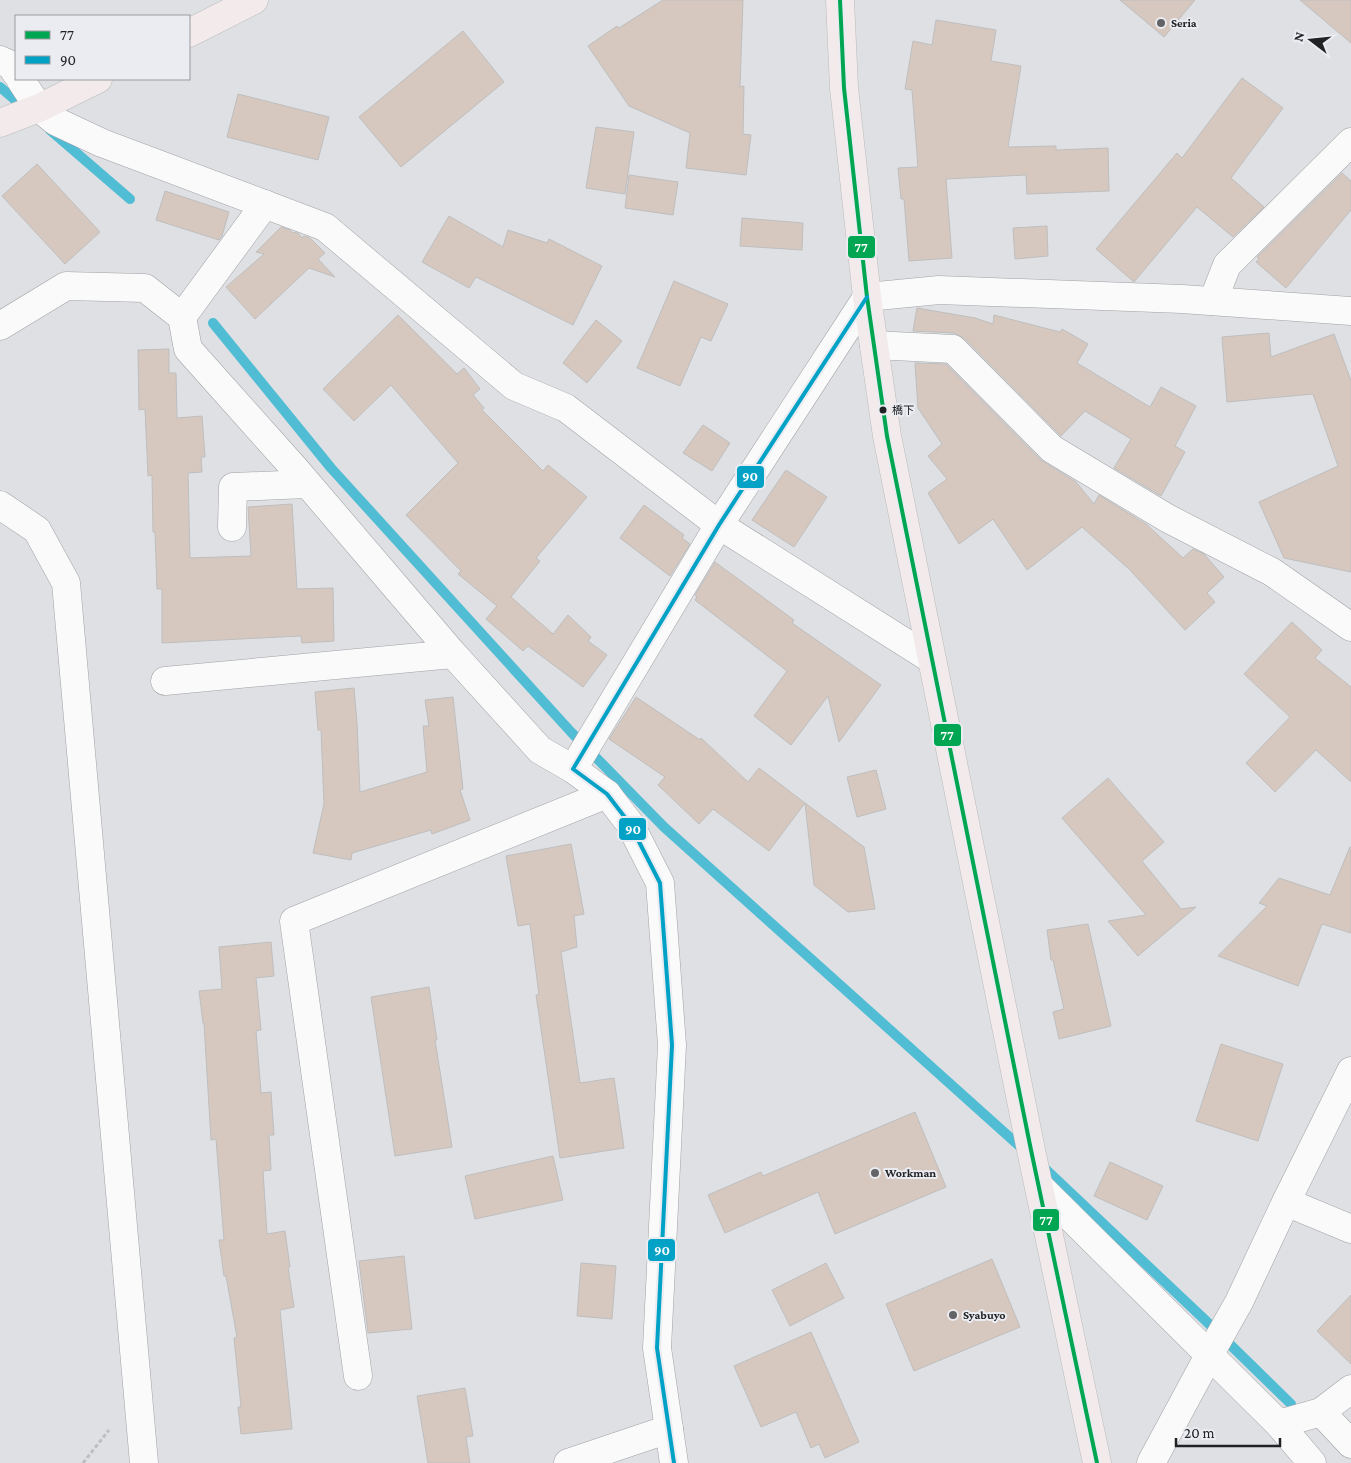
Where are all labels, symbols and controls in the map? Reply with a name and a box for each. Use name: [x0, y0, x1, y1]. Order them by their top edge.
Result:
legend: [15, 15, 190, 80]
north arrow: [1286, 15, 1336, 65]
place label: Seria: [1171, 16, 1197, 30]
marker: Seria: [1155, 17, 1167, 29]
text: 77: [60, 27, 74, 43]
text: N: [1289, 29, 1308, 43]
text: 90: [60, 52, 76, 68]
line badge: 77: [847, 235, 876, 259]
text: 77: [854, 239, 868, 255]
place label: 橋下: [892, 404, 914, 416]
marker: 橋下: [878, 405, 888, 415]
line badge: 90: [736, 465, 765, 489]
text: 90: [742, 468, 758, 484]
line badge: 77: [933, 723, 962, 747]
text: 77: [940, 727, 954, 743]
line badge: 90: [618, 817, 647, 841]
text: 90: [625, 821, 641, 837]
place label: Workman: [884, 1166, 936, 1180]
marker: Workman: [869, 1167, 881, 1179]
line badge: 77: [1032, 1208, 1060, 1232]
text: 77: [1039, 1212, 1053, 1228]
line badge: 90: [647, 1238, 676, 1262]
text: 90: [654, 1242, 670, 1258]
place label: Syabuyo: [963, 1308, 1006, 1322]
marker: Syabuyo: [947, 1309, 959, 1321]
scale bar: [1176, 1416, 1280, 1448]
text: 20 m: [1184, 1425, 1215, 1441]

